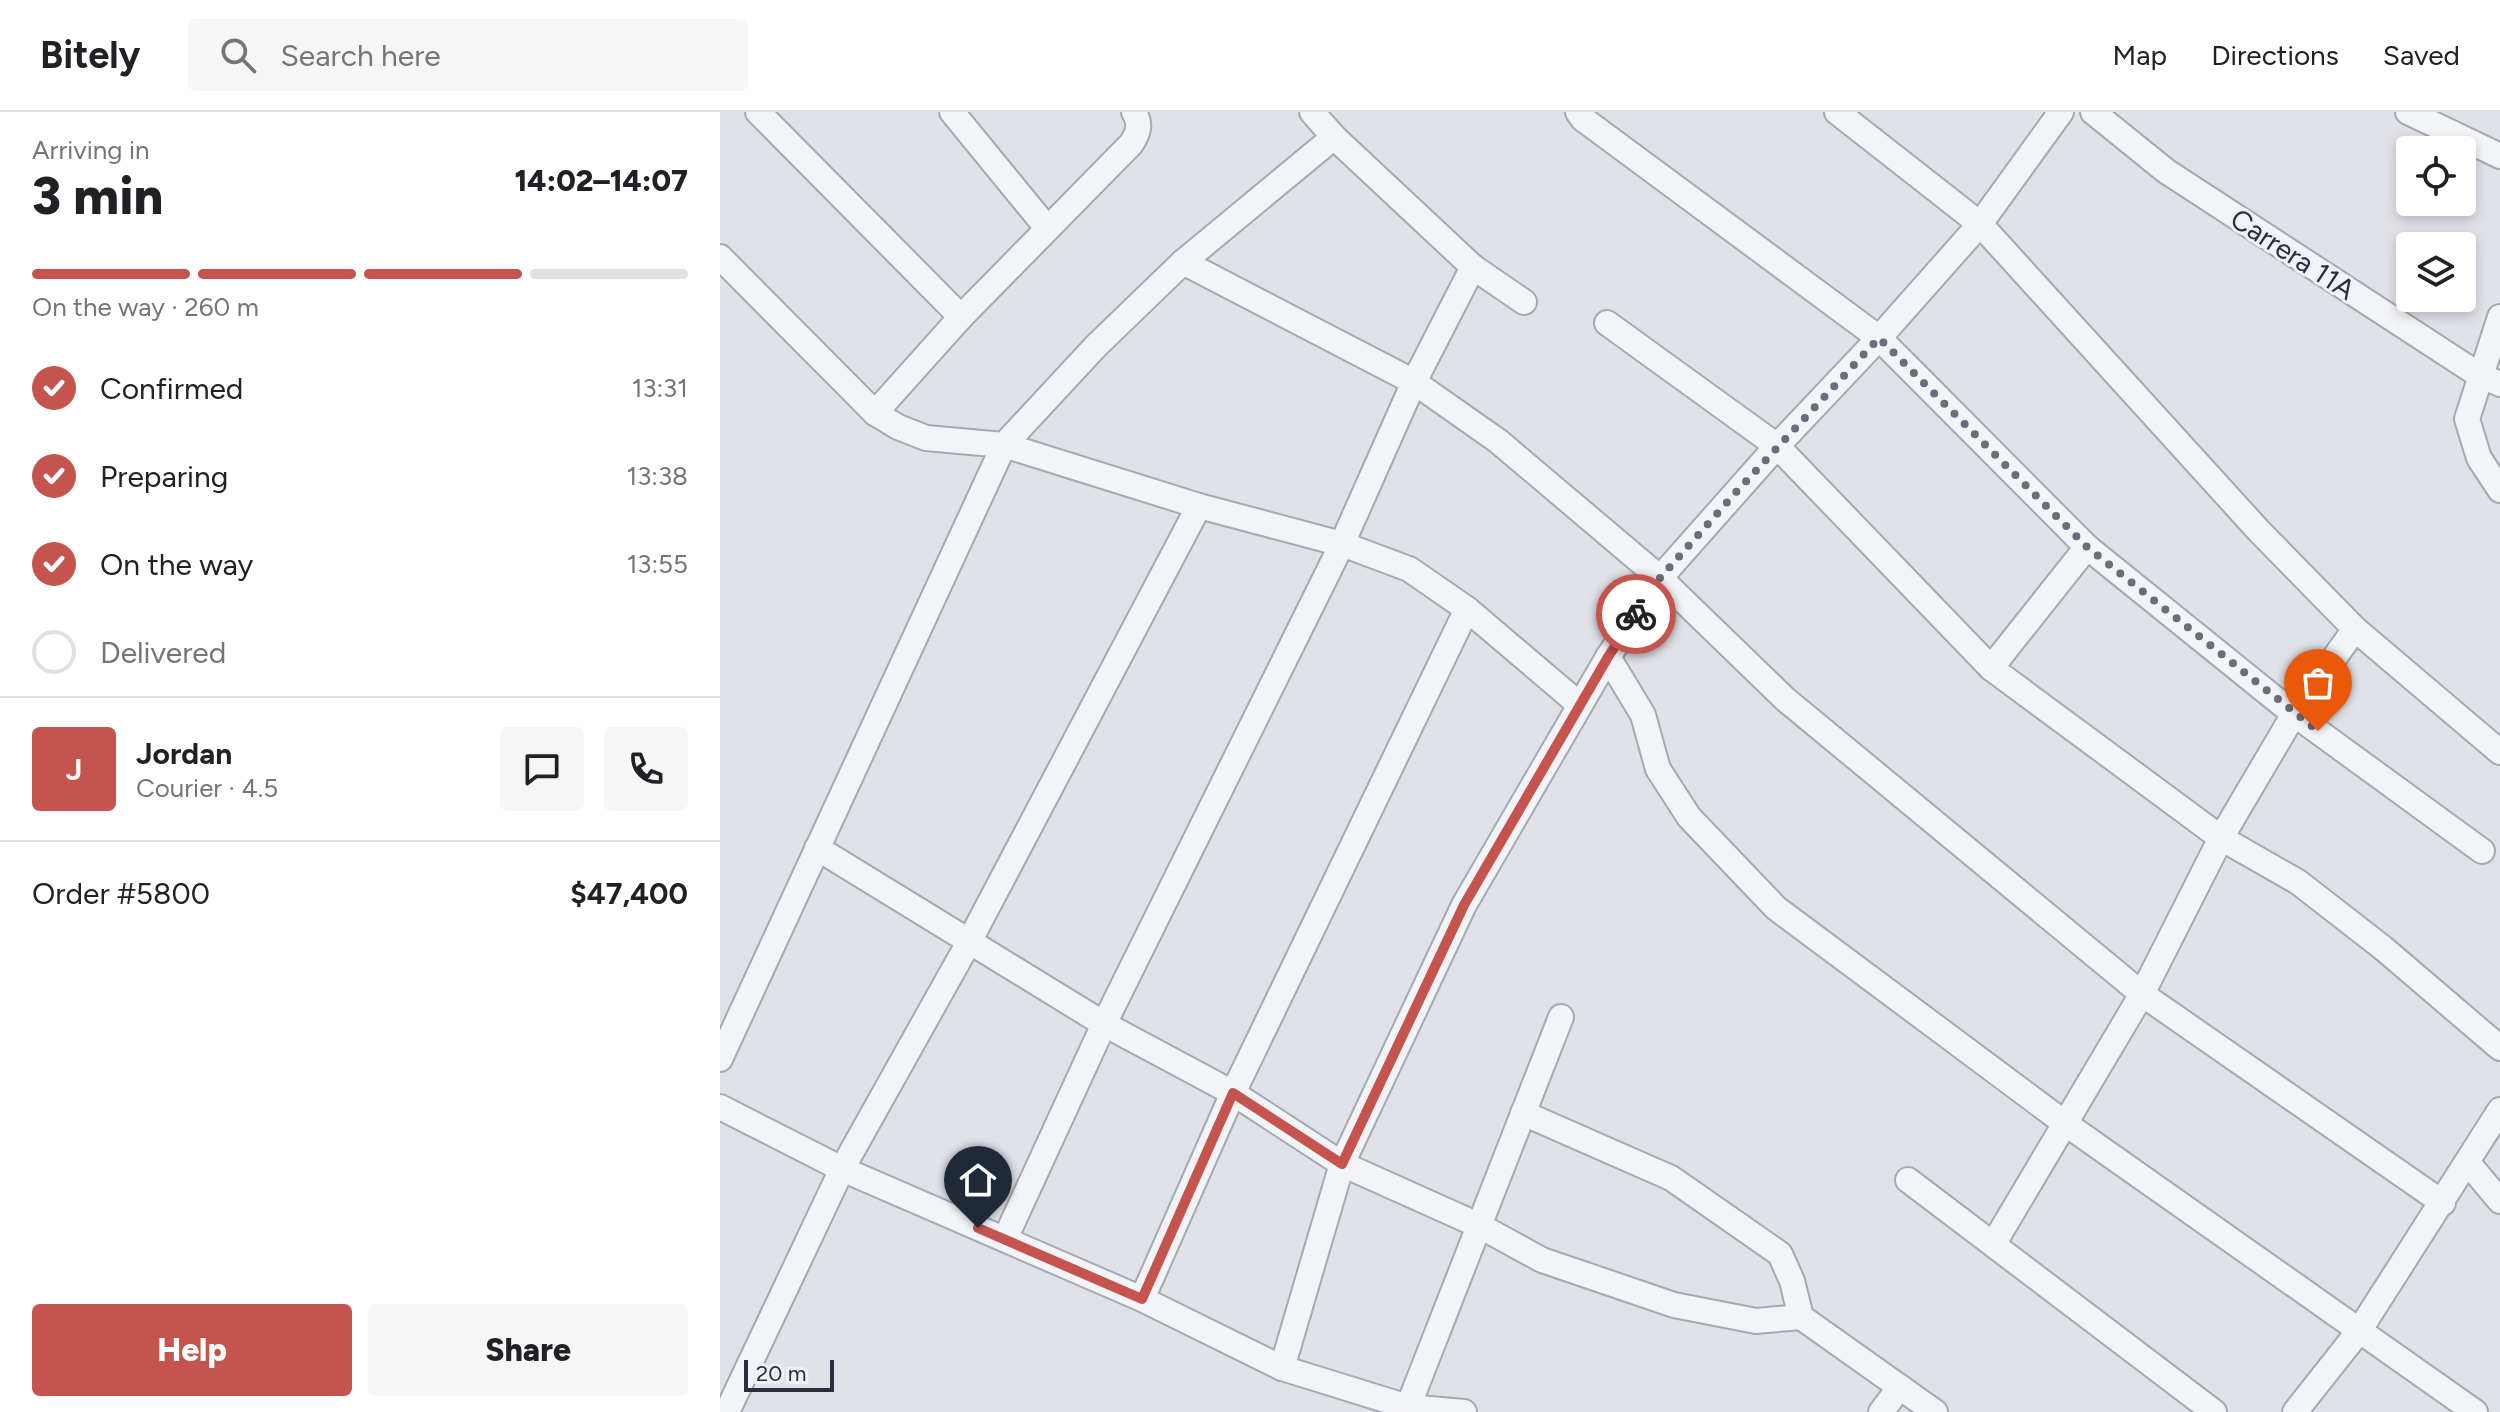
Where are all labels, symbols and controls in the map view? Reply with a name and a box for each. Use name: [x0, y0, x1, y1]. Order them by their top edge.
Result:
search box: [188, 19, 748, 91]
text: Bitely: [40, 32, 140, 78]
icon: search: [216, 33, 260, 77]
text: Search here: [280, 37, 441, 74]
text: Map: [2113, 38, 2167, 72]
text: Directions: [2211, 38, 2339, 72]
text: Saved: [2383, 38, 2460, 72]
text: Arriving in: [32, 134, 150, 166]
map controls: [2396, 136, 2476, 312]
button: locate: [2396, 136, 2476, 216]
text: 14:02–14:07: [514, 162, 688, 199]
text: 3 min: [32, 165, 163, 227]
street label: Carrera 11A: [2224, 201, 2362, 307]
button: layers: [2396, 232, 2476, 312]
text: On the way · 260 m: [32, 291, 259, 323]
icon: check: [32, 366, 76, 410]
text: Confirmed: [100, 370, 243, 407]
text: 13:31: [632, 372, 688, 404]
icon: check: [32, 454, 76, 498]
text: Preparing: [100, 458, 228, 495]
text: 13:38: [626, 460, 688, 492]
icon: check: [32, 542, 76, 586]
text: On the way: [100, 546, 253, 583]
text: 13:55: [627, 548, 688, 580]
courier: [1596, 574, 1676, 654]
icon: bike: [1614, 592, 1658, 636]
text: Delivered: [100, 634, 226, 671]
pin: [2284, 649, 2352, 731]
icon: bag: [2296, 661, 2340, 705]
button: chat: [500, 727, 584, 811]
button: phone: [604, 727, 688, 811]
text: Jordan: [136, 735, 232, 772]
text: J: [66, 751, 82, 788]
text: Courier · 4.5: [136, 772, 278, 804]
text: Order #5800: [32, 875, 210, 912]
text: $47,400: [570, 875, 688, 912]
pin: [944, 1146, 1012, 1228]
icon: home: [956, 1158, 1000, 1202]
button: Help: [32, 1304, 352, 1396]
button: Share: [368, 1304, 688, 1396]
scale bar: [744, 1356, 834, 1392]
text: 20 m: [756, 1360, 807, 1387]

